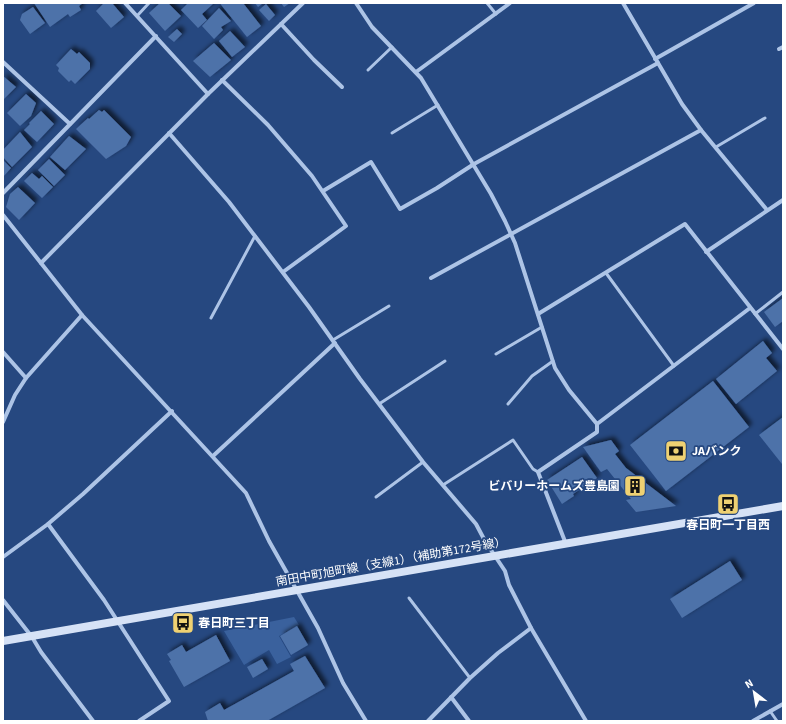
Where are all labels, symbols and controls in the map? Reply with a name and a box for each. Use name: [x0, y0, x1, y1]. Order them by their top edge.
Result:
bank icon: JAバンク: [663, 438, 689, 464]
place label: JAバンク: [692, 443, 742, 460]
building icon: ビバリーホームズ豊島園: [622, 473, 648, 499]
place label: ビバリーホームズ豊島園: [488, 478, 620, 495]
bus stop icon: 春日町一丁目西: [715, 491, 741, 517]
place label: 春日町一丁目西: [686, 517, 770, 534]
street label: 南田中町旭町線（支線1）（補助第172号線）: [274, 533, 508, 591]
bus stop icon: 春日町三丁目: [170, 610, 196, 636]
place label: 春日町三丁目: [198, 615, 270, 632]
north arrow: [734, 672, 774, 712]
text: N: [742, 676, 756, 692]

